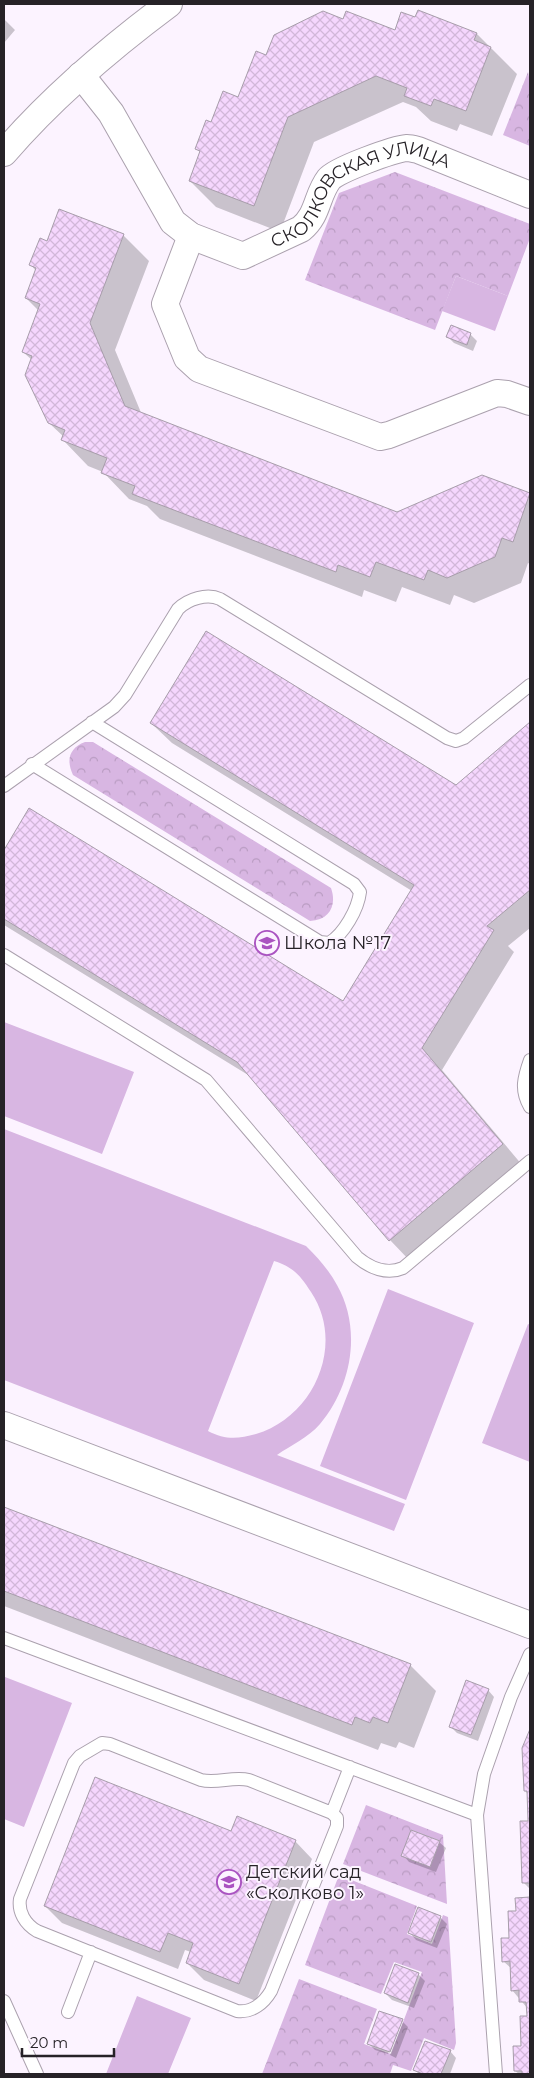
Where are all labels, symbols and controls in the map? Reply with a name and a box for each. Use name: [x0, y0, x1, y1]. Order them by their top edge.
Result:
street label: СКОЛКОВСКАЯ УЛИЦА: [267, 137, 454, 253]
school or university icon: Школа №17: [254, 930, 280, 956]
place label: Школа №17: [284, 932, 391, 954]
place label: Детский сад «Сколково 1»: [246, 1861, 364, 1904]
school or university icon: Детский сад «Сколково 1»: [216, 1869, 242, 1895]
scale bar: [22, 2026, 115, 2058]
text: 20 m: [30, 2033, 68, 2052]

